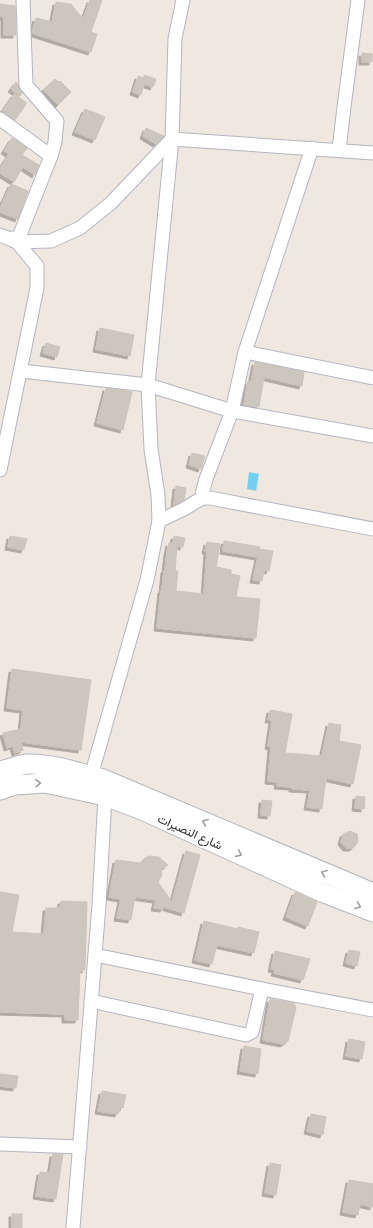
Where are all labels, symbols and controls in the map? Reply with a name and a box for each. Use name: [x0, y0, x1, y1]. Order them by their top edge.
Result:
one-way arrow: [35, 779, 41, 788]
street label: شارع النصيرات: [155, 809, 226, 854]
one-way arrow: [201, 818, 208, 826]
one-way arrow: [234, 849, 242, 857]
one-way arrow: [321, 869, 328, 877]
one-way arrow: [354, 902, 361, 910]

